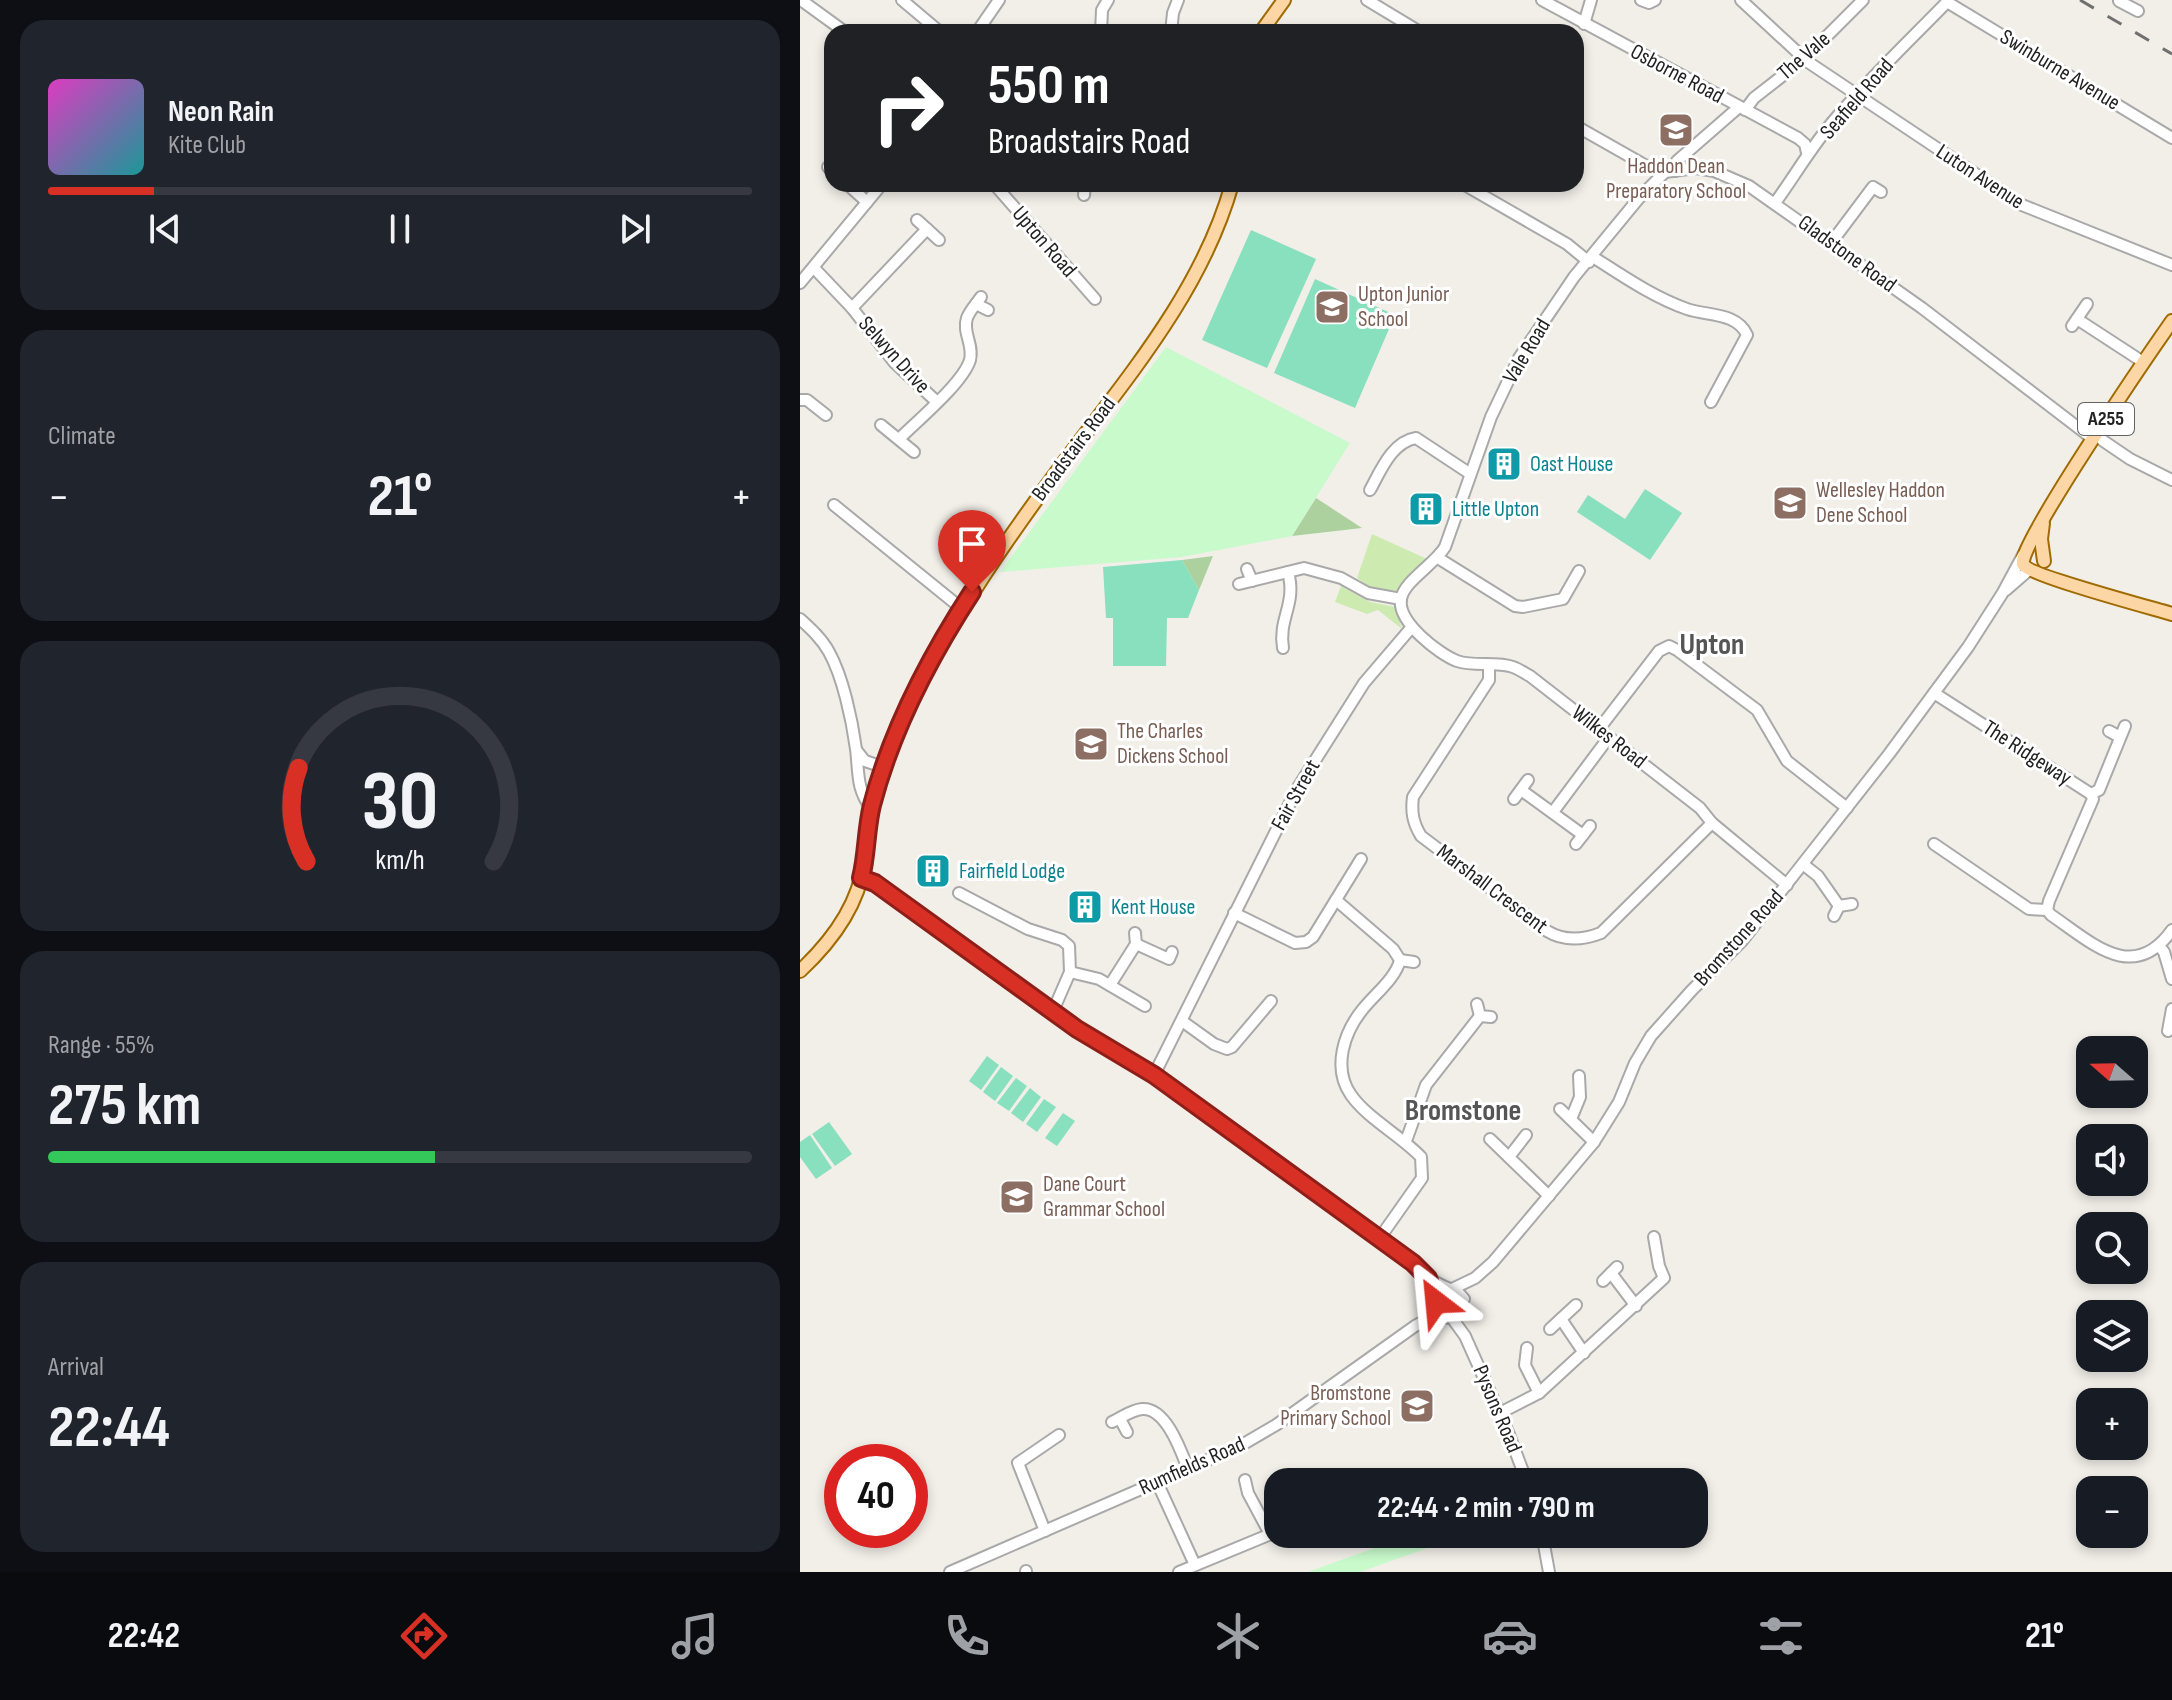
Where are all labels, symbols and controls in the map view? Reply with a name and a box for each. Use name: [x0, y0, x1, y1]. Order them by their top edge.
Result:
street label: Swinburne Avenue: [1995, 24, 2125, 116]
street label: The Vale: [1772, 26, 1836, 86]
street label: Osborne Road: [1626, 38, 1728, 110]
text: 550 m: [988, 53, 1110, 120]
street label: Seafield Road: [1814, 53, 1900, 145]
icon: right: [856, 56, 960, 160]
text: Neon Rain: [168, 94, 274, 130]
school or university icon: Haddon Dean Preparatory School: [1657, 111, 1695, 149]
text: Broadstairs Road: [988, 121, 1190, 164]
text: Kite Club: [168, 130, 246, 161]
street label: Luton Avenue: [1931, 139, 2029, 215]
place label: Haddon Dean Preparatory School: [1606, 153, 1746, 205]
street label: Upton Road: [1006, 201, 1082, 283]
icon: previous: [143, 207, 187, 251]
icon: pause: [378, 207, 422, 251]
icon: next: [613, 207, 657, 251]
street label: Gladstone Road: [1793, 209, 1901, 299]
place label: Upton Junior School: [1358, 281, 1449, 333]
school or university icon: Upton Junior School: [1313, 288, 1351, 326]
street label: Selwyn Drive: [852, 311, 936, 399]
street label: Vale Road: [1497, 314, 1557, 388]
street label: Broadstairs Road: [1026, 392, 1122, 506]
road number: A255: [2078, 403, 2134, 435]
text: Climate: [48, 421, 116, 452]
building icon: Oast House: [1485, 445, 1523, 483]
place label: Oast House: [1530, 451, 1613, 478]
text: 21°: [367, 461, 433, 533]
text: −: [48, 471, 70, 524]
text: +: [730, 471, 752, 524]
place label: Wellesley Haddon Dene School: [1816, 477, 1945, 529]
school or university icon: Wellesley Haddon Dene School: [1771, 484, 1809, 522]
building icon: Little Upton: [1407, 490, 1445, 528]
place label: Little Upton: [1452, 496, 1539, 523]
pin: [938, 510, 1006, 592]
icon: arrive: [950, 522, 994, 566]
district label: Upton: [1680, 627, 1744, 663]
street label: Wilkes Road: [1566, 699, 1652, 775]
street label: The Ridgeway: [1978, 714, 2077, 792]
place label: The Charles Dickens School: [1117, 718, 1228, 770]
school or university icon: The Charles Dickens School: [1072, 725, 1110, 763]
text: 30: [362, 753, 438, 853]
street label: Fair Street: [1266, 755, 1327, 835]
street label: Marshall Crescent: [1431, 838, 1553, 940]
text: km/h: [375, 843, 425, 878]
building icon: Fairfield Lodge: [914, 852, 952, 890]
place label: Fairfield Lodge: [959, 858, 1065, 885]
street label: Bromstone Road: [1688, 884, 1790, 992]
building icon: Kent House: [1066, 888, 1104, 926]
place label: Kent House: [1111, 894, 1195, 921]
text: Range · 55%: [48, 1030, 155, 1061]
north arrow: [2076, 1036, 2148, 1108]
map controls: [2076, 1036, 2148, 1548]
text: 275 km: [48, 1070, 201, 1142]
district label: Bromstone: [1405, 1093, 1521, 1129]
button: sound: [2076, 1124, 2148, 1196]
place label: Dane Court Grammar School: [1043, 1171, 1165, 1223]
school or university icon: Dane Court Grammar School: [998, 1178, 1036, 1216]
button: search: [2076, 1212, 2148, 1284]
position arrow: [1394, 1260, 1478, 1344]
button: layers: [2076, 1300, 2148, 1372]
text: Arrival: [48, 1352, 104, 1383]
street label: Pysons Road: [1466, 1361, 1528, 1457]
place label: Bromstone Primary School: [1280, 1380, 1391, 1432]
school or university icon: Bromstone Primary School: [1398, 1387, 1436, 1425]
button: +: [2076, 1388, 2148, 1460]
text: 22:44: [48, 1392, 170, 1464]
street label: Rumfields Road: [1135, 1431, 1249, 1501]
speed limit sign: 40: [824, 1444, 928, 1548]
button: −: [2076, 1476, 2148, 1548]
text: 22:44 · 2 min · 790 m: [1377, 1490, 1595, 1526]
icon: directions: [396, 1608, 452, 1664]
icon: music: [667, 1608, 723, 1664]
icon: phone: [939, 1608, 995, 1664]
icon: climate: [1210, 1608, 1266, 1664]
icon: car: [1482, 1608, 1538, 1664]
icon: filters: [1753, 1608, 1809, 1664]
text: 22:42: [108, 1615, 180, 1658]
text: 21°: [2025, 1615, 2064, 1658]

